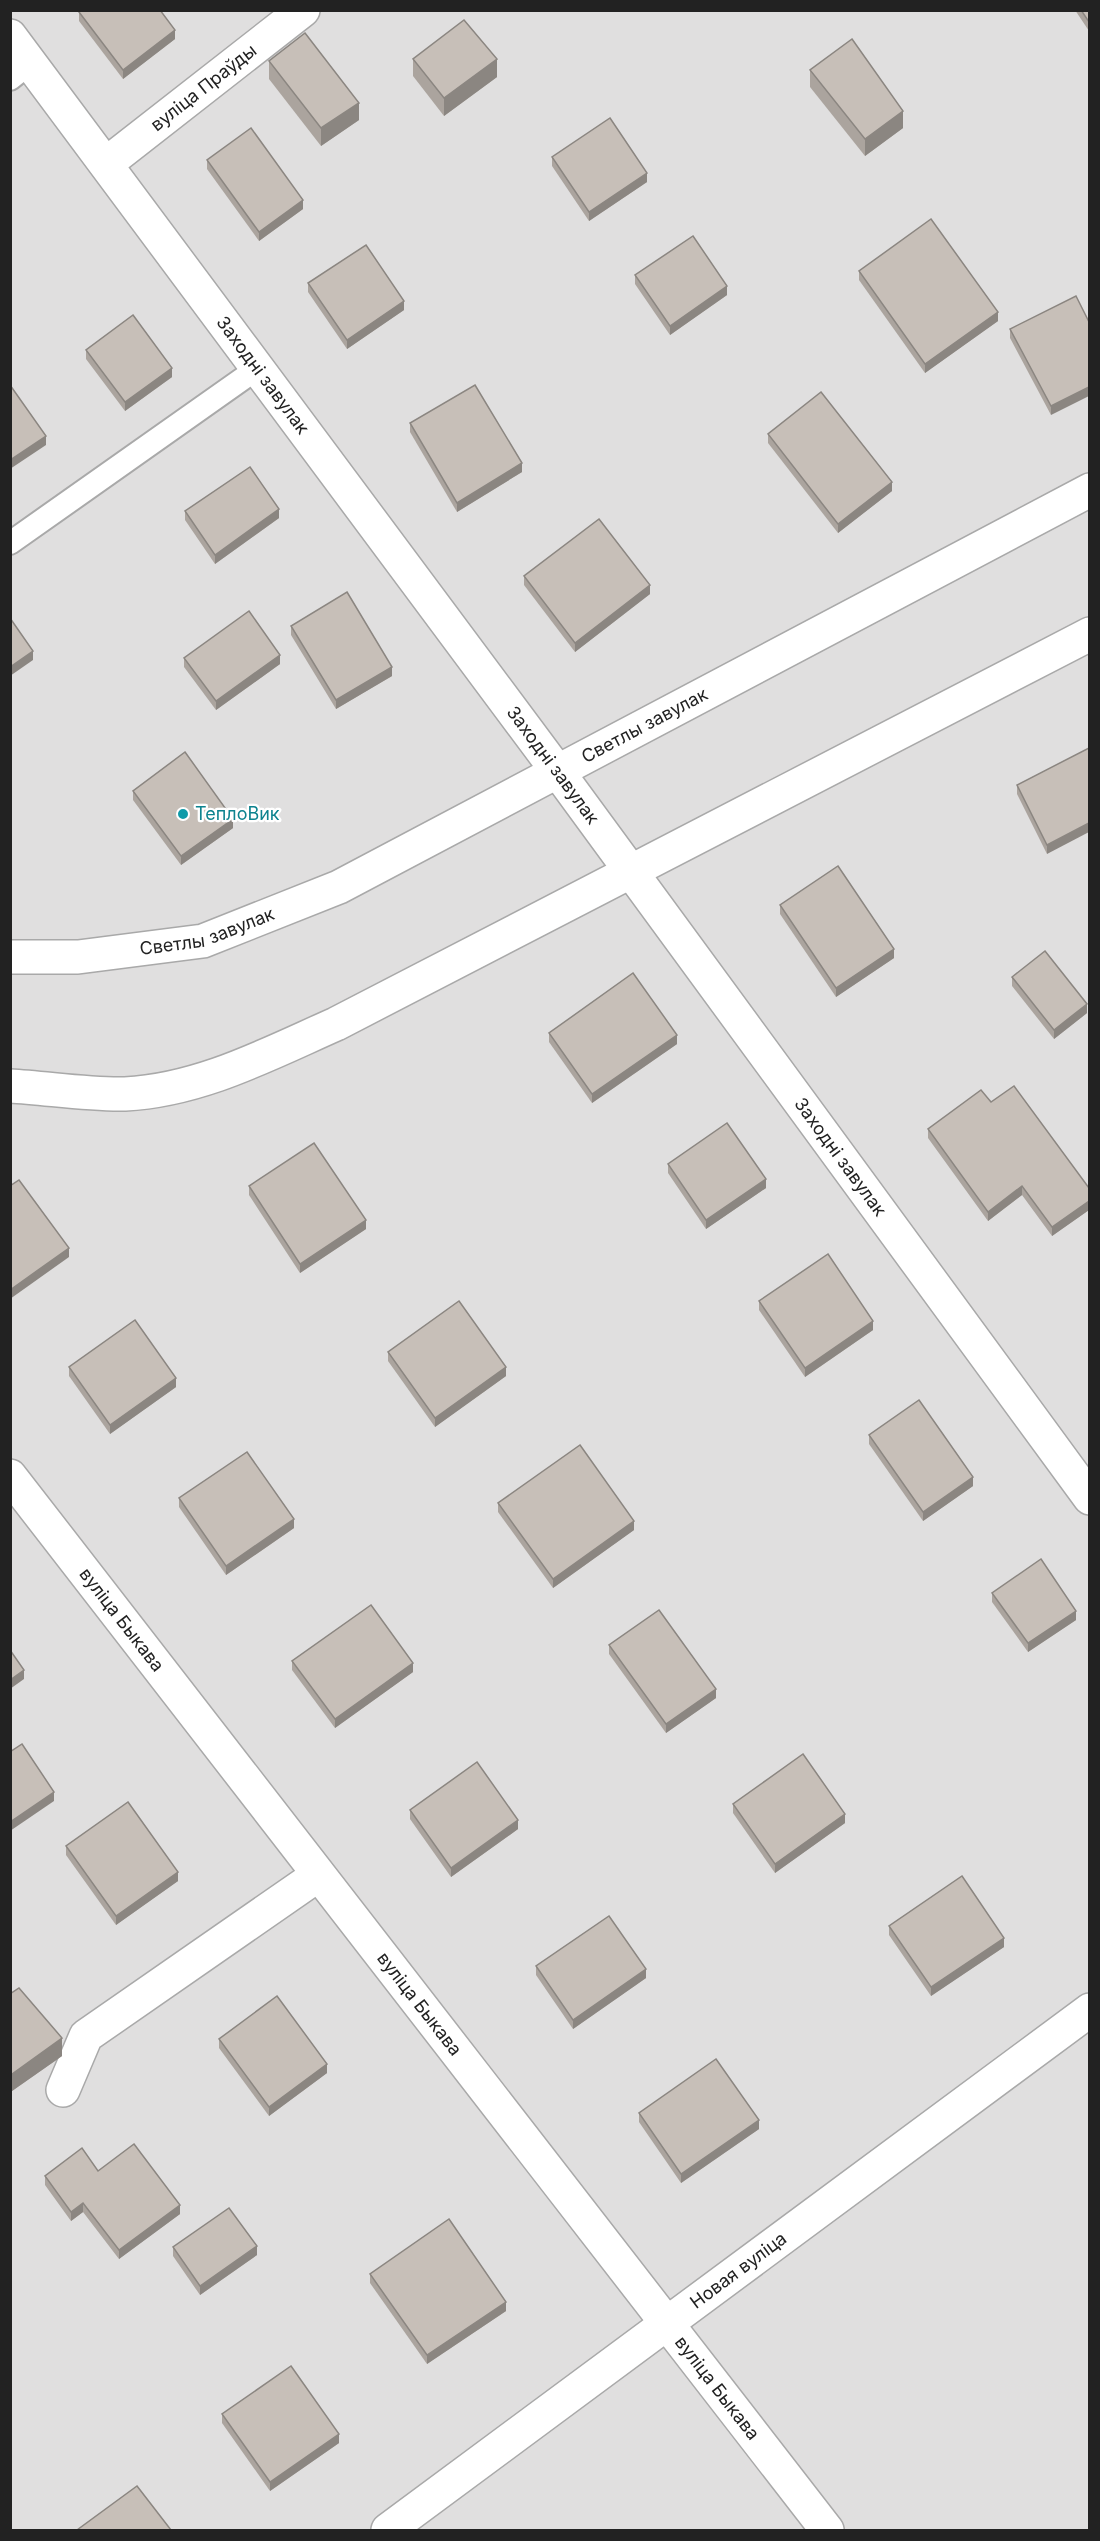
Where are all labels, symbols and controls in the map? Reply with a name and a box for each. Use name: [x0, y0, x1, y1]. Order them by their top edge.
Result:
street label: вуліца Праўды: [146, 39, 260, 135]
street label: Заходні завулак: [212, 312, 314, 438]
street label: Светлы завулак: [578, 683, 711, 767]
street label: Заходні завулак: [503, 702, 604, 828]
place label: ТеплоВик: [195, 803, 280, 824]
marker: ТеплоВик: [176, 807, 190, 821]
street label: Светлы завулак: [138, 903, 277, 959]
street label: Заходні завулак: [790, 1093, 891, 1220]
street label: вуліца Быкава: [75, 1564, 169, 1675]
street label: вуліца Быкава: [373, 1948, 466, 2060]
street label: Новая вуліца: [686, 2228, 790, 2313]
street label: вуліца Быкава: [671, 2332, 764, 2444]

